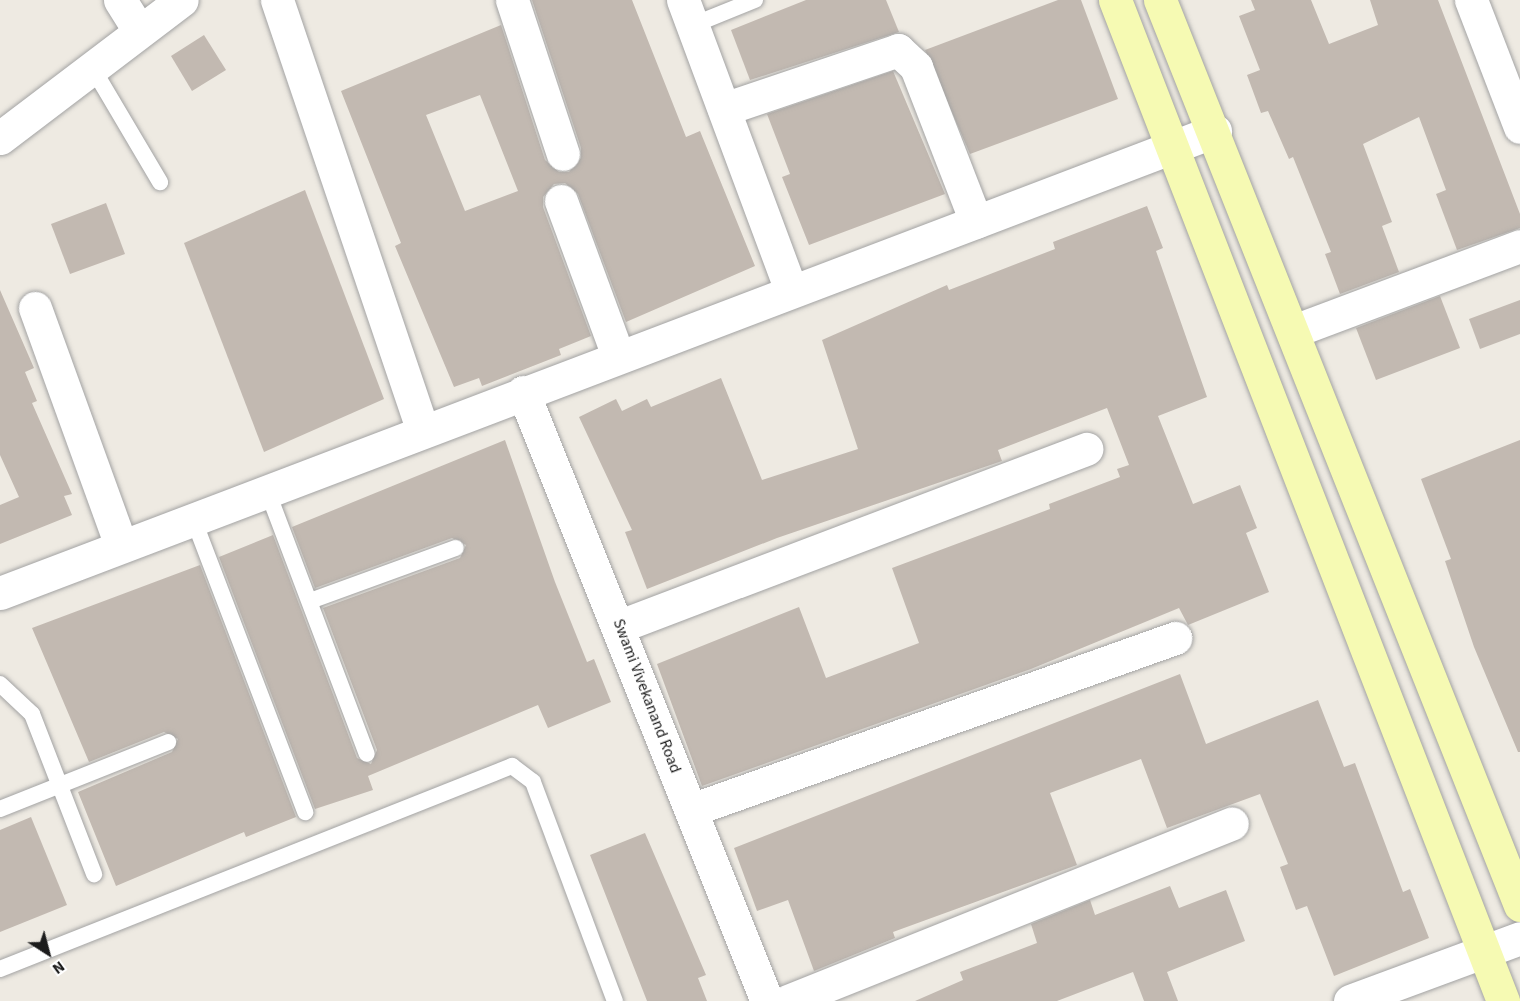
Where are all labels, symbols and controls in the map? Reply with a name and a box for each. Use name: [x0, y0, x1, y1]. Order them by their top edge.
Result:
street label: Swami Vivekanand Road: [609, 616, 685, 776]
north arrow: [18, 923, 78, 983]
text: N: [48, 956, 69, 980]

